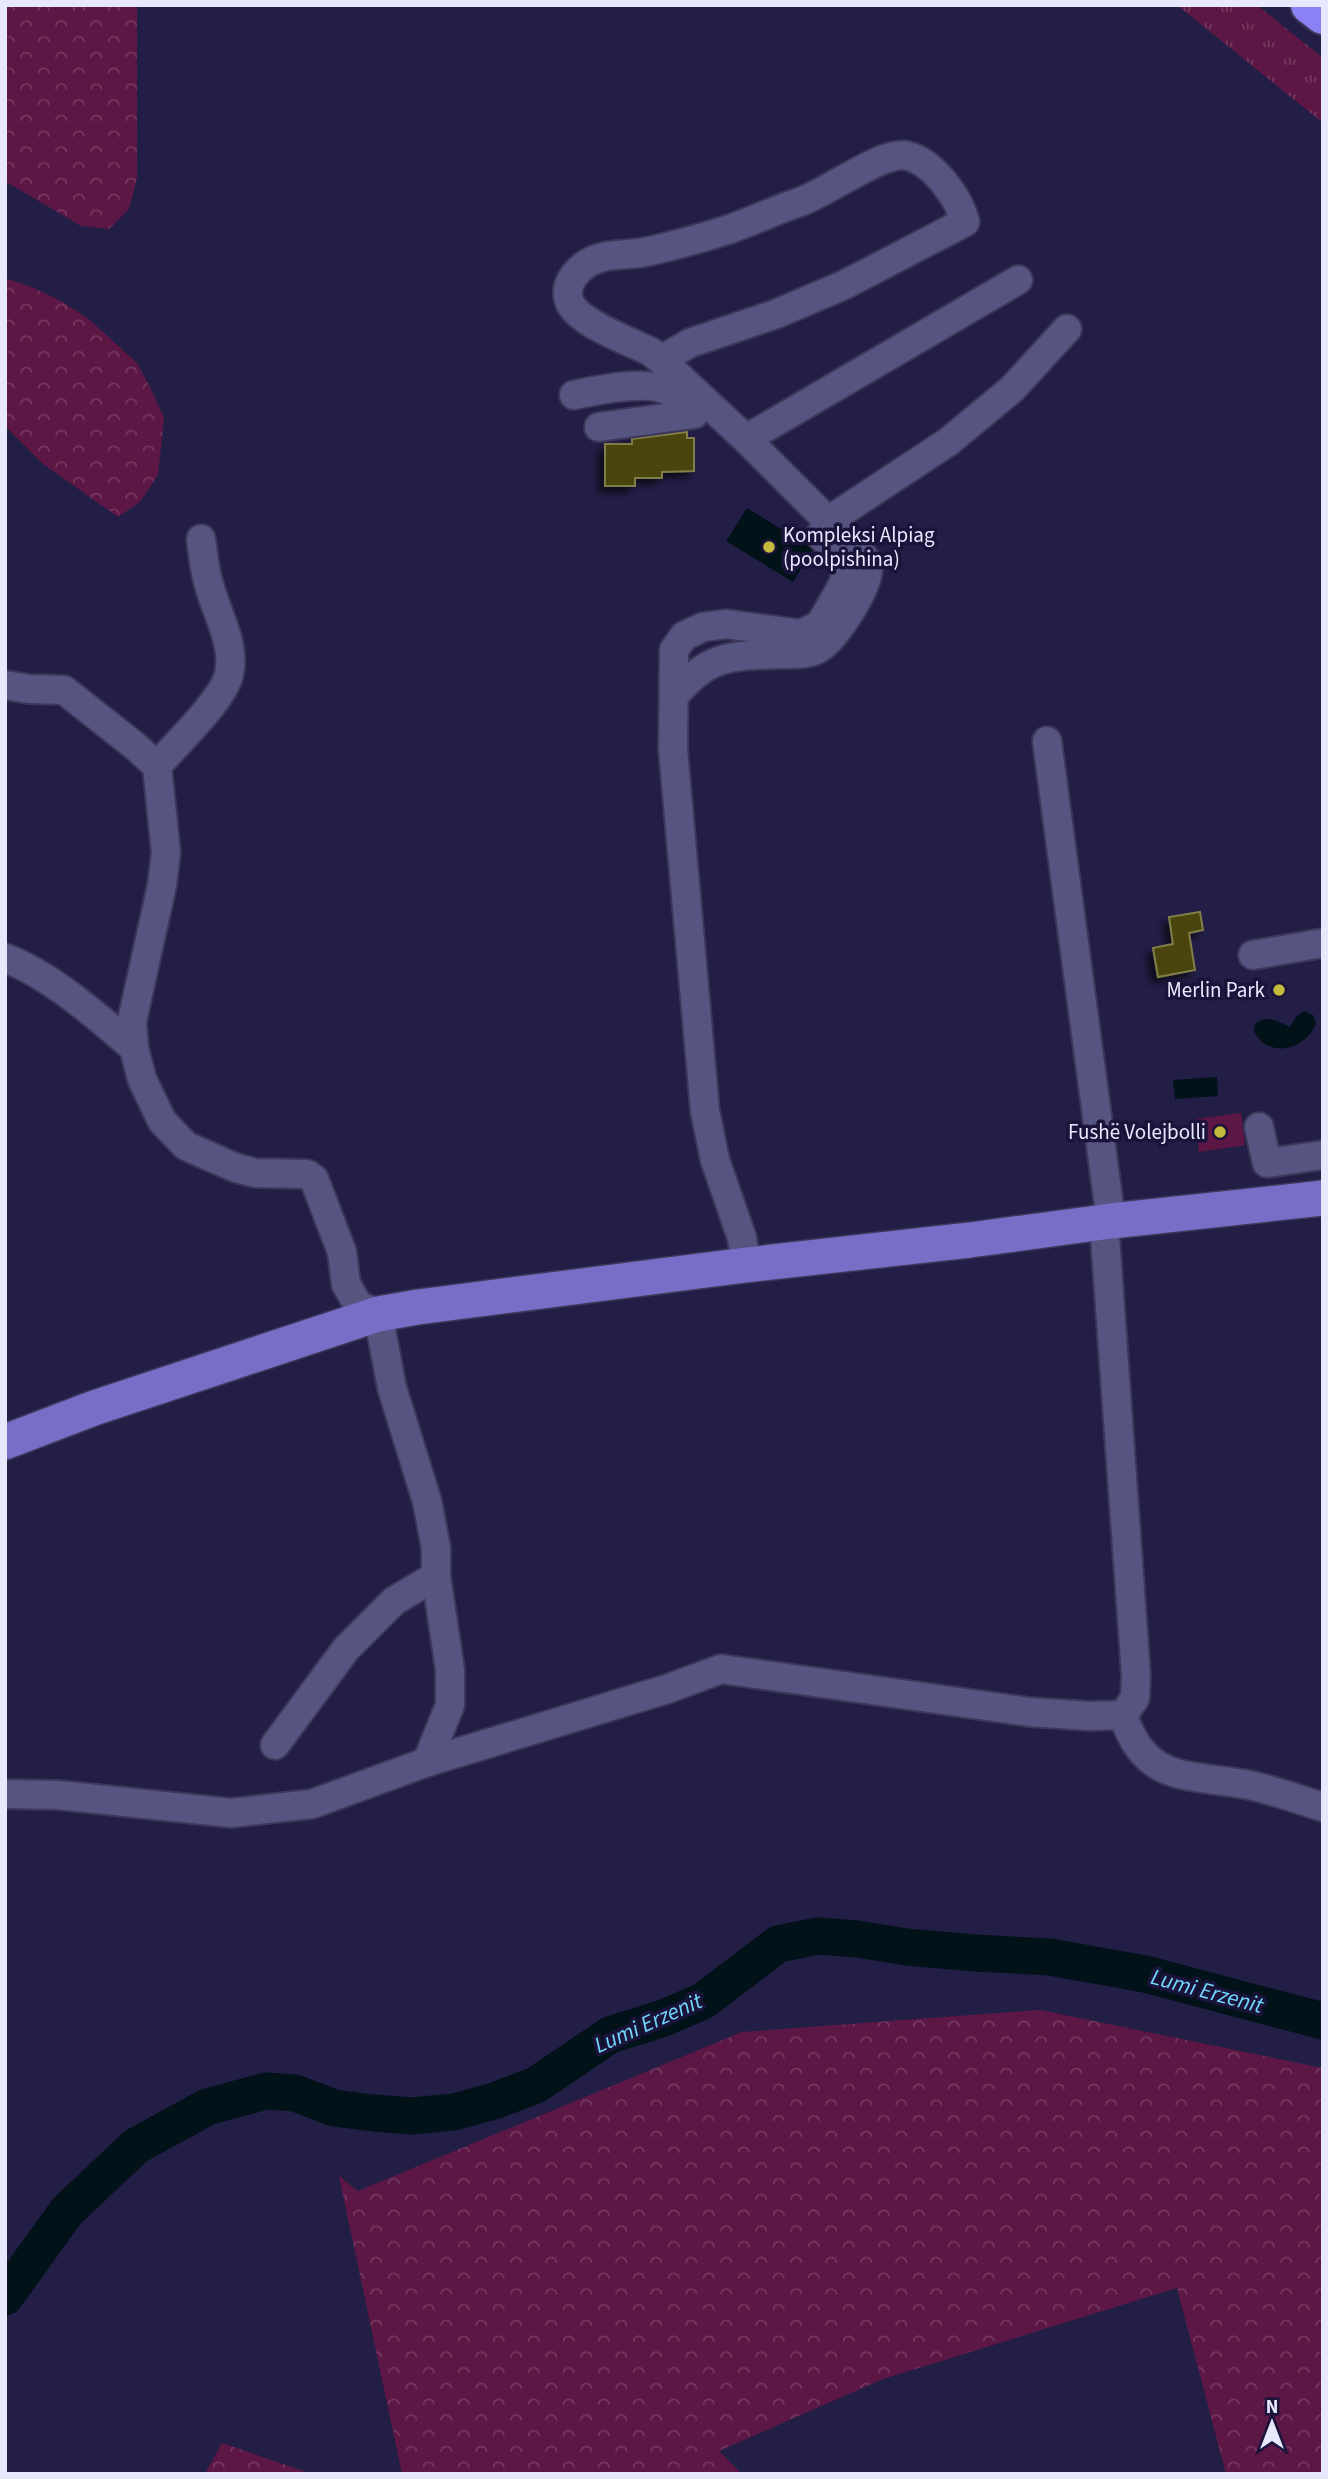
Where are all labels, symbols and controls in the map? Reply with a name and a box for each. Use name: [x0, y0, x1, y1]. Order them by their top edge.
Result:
place label: Kompleksi Alpiag (poolpishina): [783, 520, 935, 574]
marker: Kompleksi Alpiag (poolpishina): [761, 539, 777, 555]
place label: Merlin Park: [1167, 975, 1266, 1005]
marker: Merlin Park: [1271, 982, 1287, 998]
place label: Fushë Volejbolli: [1068, 1117, 1206, 1147]
marker: Fushë Volejbolli: [1212, 1124, 1228, 1140]
water label: Lumi Erzenit: [1147, 1960, 1267, 2022]
water label: Lumi Erzenit: [589, 1984, 708, 2062]
north arrow: [1237, 2388, 1307, 2458]
text: N: [1266, 2394, 1278, 2421]

